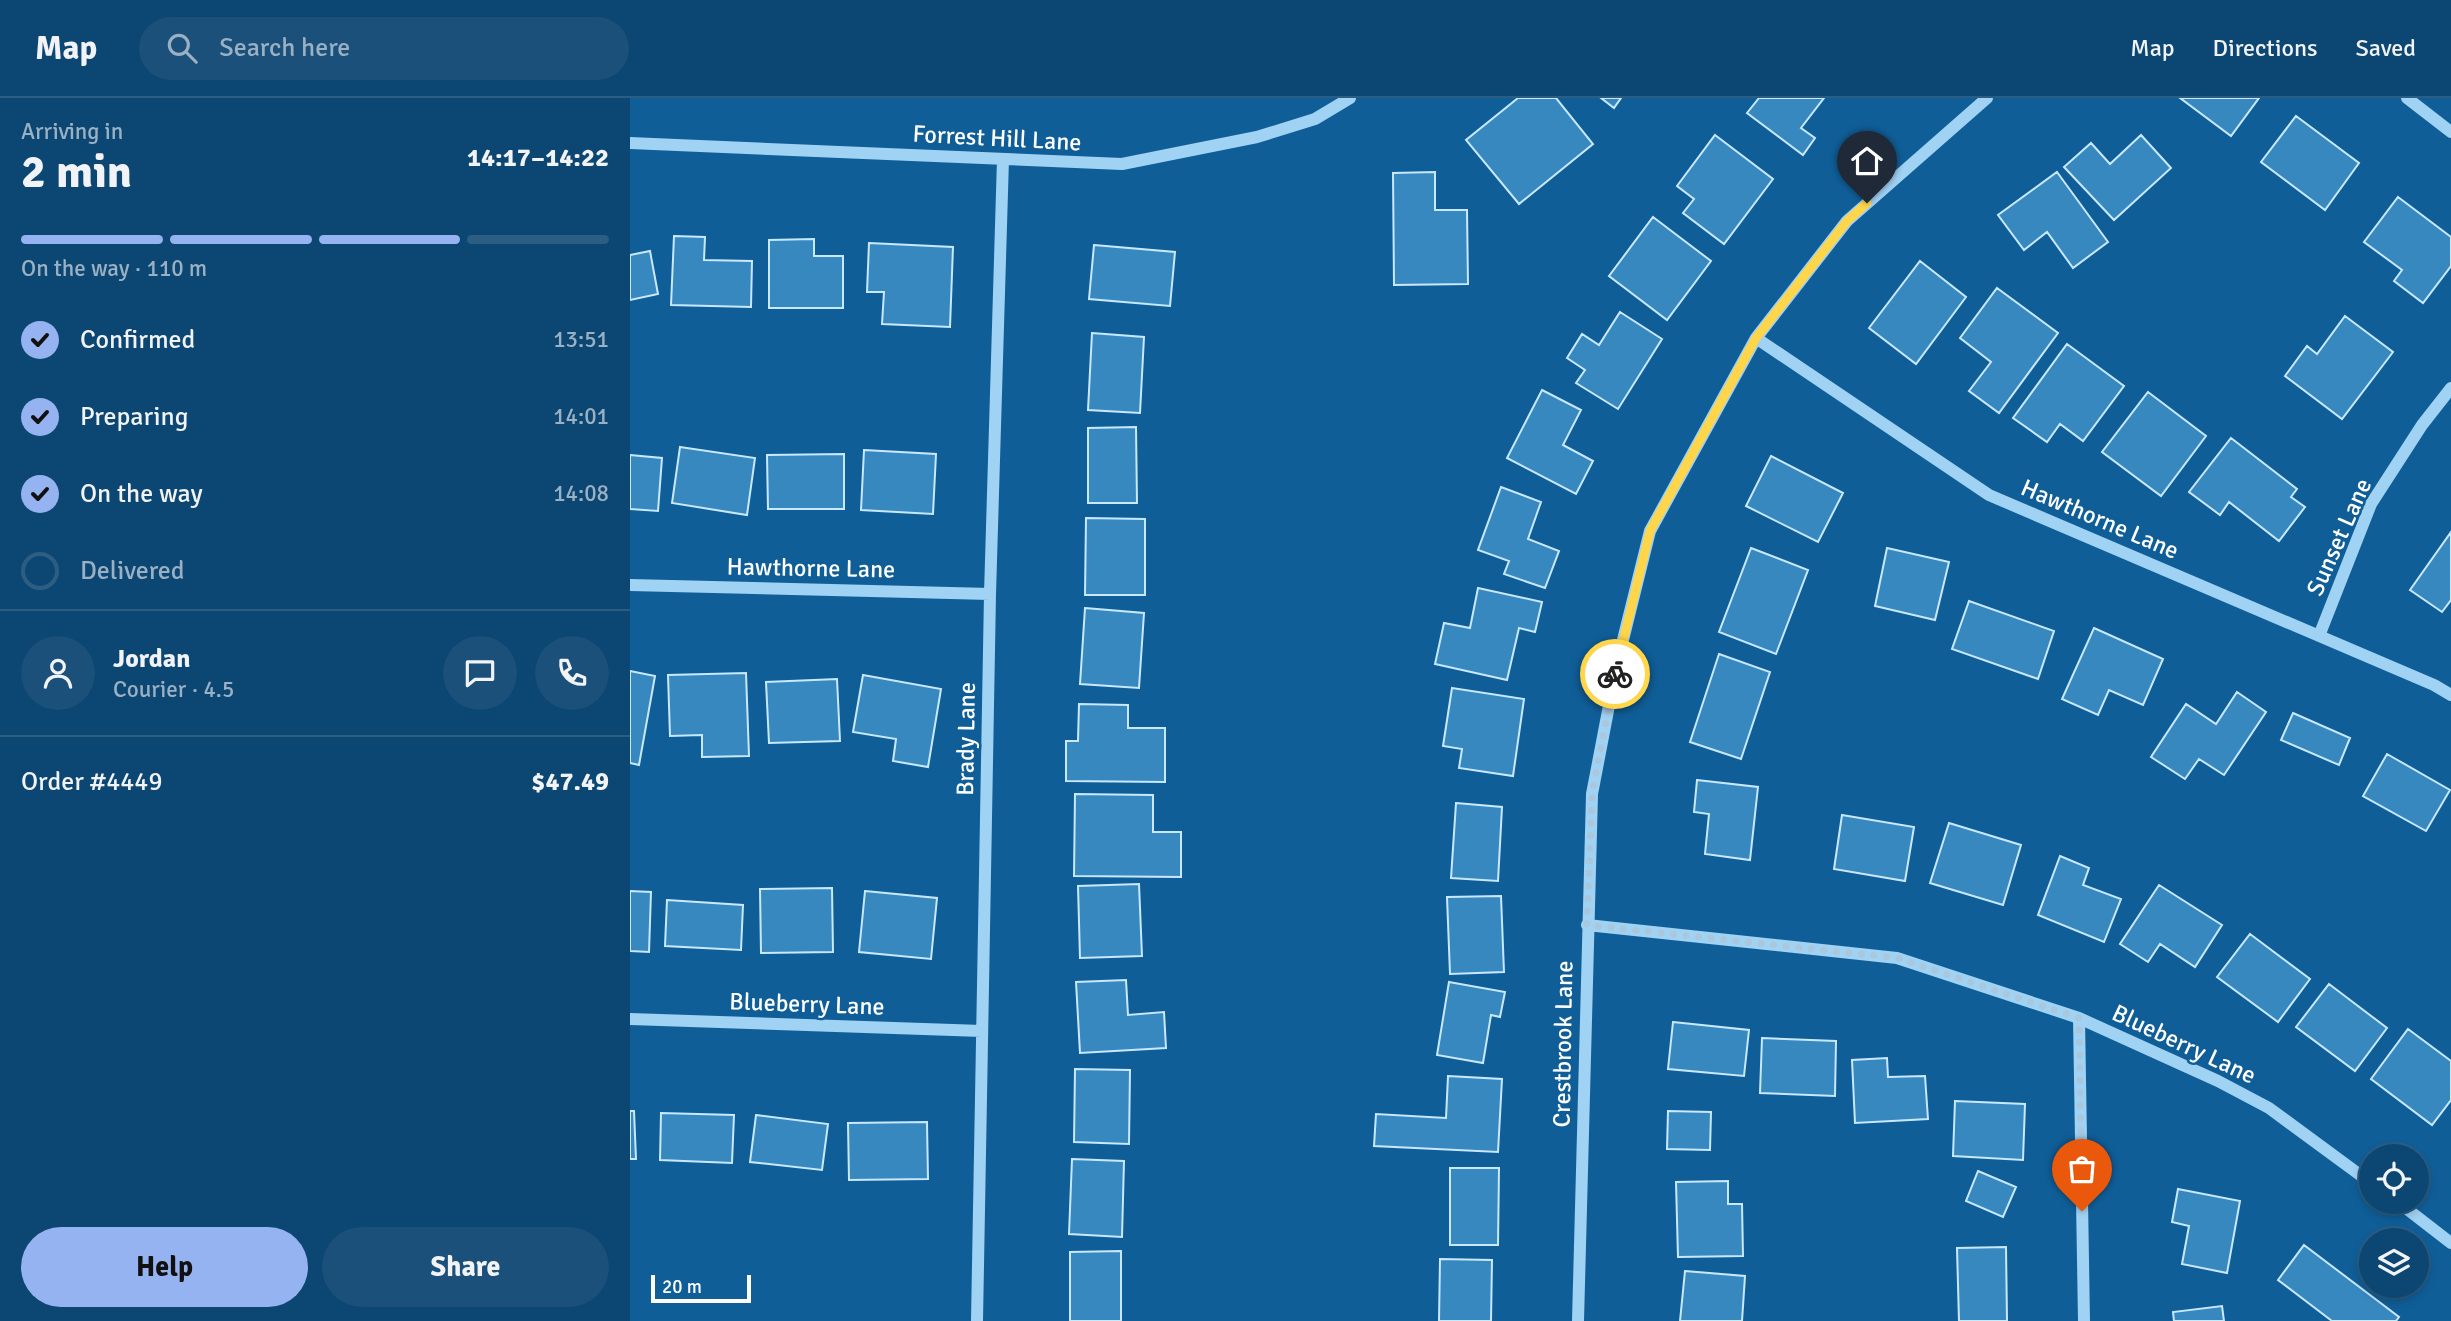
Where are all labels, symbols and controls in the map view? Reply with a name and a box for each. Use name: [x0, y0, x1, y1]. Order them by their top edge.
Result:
search box: [139, 17, 629, 80]
text: Map: [35, 28, 97, 69]
icon: search: [163, 29, 201, 67]
text: Search here: [219, 32, 350, 64]
text: Map: [2130, 33, 2175, 63]
text: Directions: [2213, 33, 2318, 63]
text: Saved: [2356, 33, 2416, 63]
text: Arriving in: [21, 117, 123, 146]
street label: Forrest Hill Lane: [912, 119, 1082, 157]
pin: [1837, 131, 1897, 203]
text: 14:17–14:22: [467, 142, 609, 174]
icon: home: [1848, 142, 1886, 180]
text: 2 min: [21, 144, 132, 200]
text: On the way · 110 m: [21, 254, 207, 283]
icon: check: [21, 321, 59, 359]
text: Confirmed: [80, 324, 195, 356]
text: 13:51: [553, 325, 609, 354]
icon: check: [21, 398, 59, 436]
text: Preparing: [80, 401, 188, 433]
text: 14:01: [553, 402, 609, 431]
street label: Hawthorne Lane: [2017, 472, 2183, 566]
street label: Sunset Lane: [2300, 474, 2378, 600]
icon: check: [21, 475, 59, 513]
text: On the way: [80, 478, 203, 510]
text: 14:08: [553, 479, 609, 508]
street label: Hawthorne Lane: [727, 552, 895, 584]
text: Delivered: [80, 555, 185, 587]
button: person: [21, 636, 95, 710]
button: chat: [443, 636, 517, 710]
button: phone: [535, 636, 609, 710]
courier: [1580, 639, 1650, 709]
text: Jordan: [113, 643, 190, 675]
icon: bike: [1596, 655, 1634, 693]
text: Courier · 4.5: [113, 675, 234, 704]
street label: Brady Lane: [950, 682, 982, 796]
text: Order #4449: [21, 766, 162, 798]
text: $47.49: [531, 766, 609, 798]
street label: Crestbrook Lane: [1547, 960, 1579, 1128]
street label: Blueberry Lane: [729, 986, 885, 1022]
street label: Blueberry Lane: [2107, 998, 2261, 1090]
pin: [2052, 1139, 2112, 1211]
map controls: [2359, 1144, 2429, 1298]
button: locate: [2359, 1144, 2429, 1214]
icon: bag: [2063, 1150, 2101, 1188]
button: Help: [21, 1227, 308, 1307]
button: Share: [322, 1227, 609, 1307]
button: layers: [2359, 1228, 2429, 1298]
scale bar: [651, 1272, 751, 1304]
text: 20 m: [662, 1275, 702, 1299]

